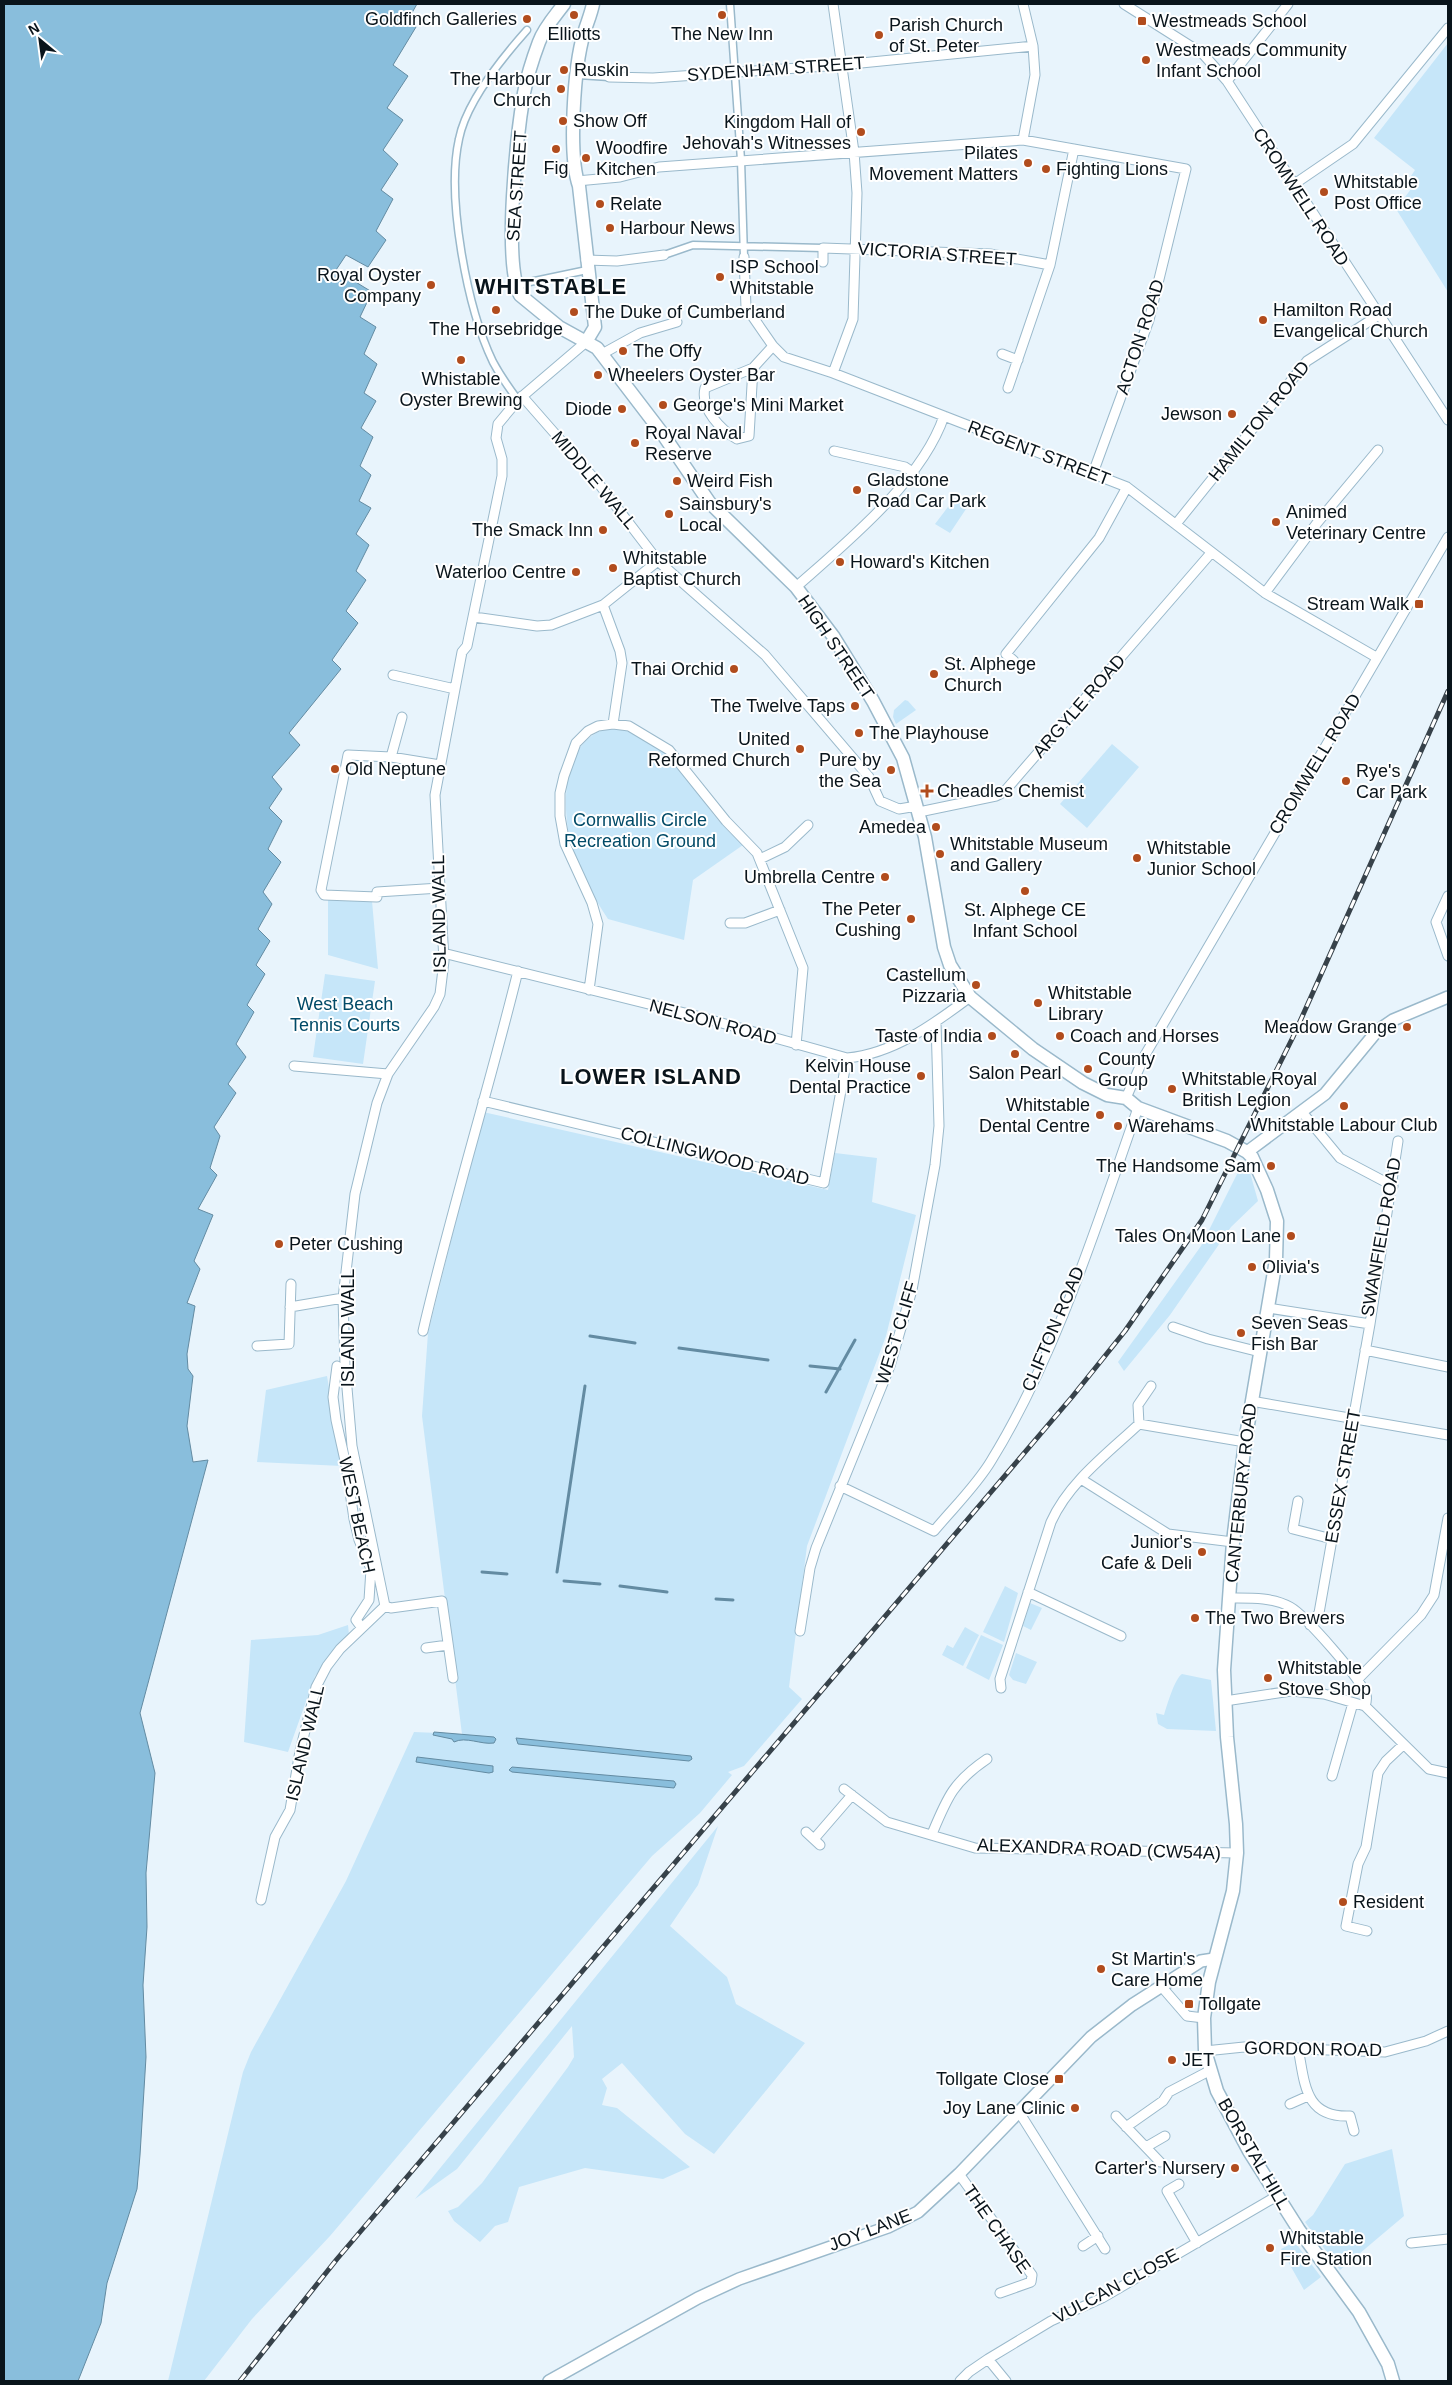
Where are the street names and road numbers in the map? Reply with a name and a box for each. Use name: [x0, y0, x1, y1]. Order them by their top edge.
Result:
street label: SYDENHAM STREET: [687, 53, 865, 85]
street label: CROMWELL ROAD: [1249, 124, 1353, 270]
street label: SEA STREET: [503, 130, 531, 242]
street label: VICTORIA STREET: [857, 238, 1017, 270]
street label: ACTON ROAD: [1112, 277, 1168, 397]
street label: HAMILTON ROAD: [1205, 357, 1313, 485]
street label: REGENT STREET: [965, 417, 1113, 489]
street label: MIDDLE WALL: [547, 427, 641, 533]
street label: HIGH STREET: [794, 591, 878, 703]
street label: ARGYLE ROAD: [1029, 650, 1129, 762]
street label: CROMWELL ROAD: [1265, 690, 1365, 838]
street label: ISLAND WALL: [428, 855, 450, 973]
street label: NELSON ROAD: [647, 995, 779, 1049]
street label: COLLINGWOOD ROAD: [618, 1123, 812, 1189]
street label: SWANFIELD ROAD: [1357, 1156, 1405, 1318]
street label: CLIFTON ROAD: [1018, 1264, 1088, 1394]
street label: ISLAND WALL: [338, 1269, 358, 1387]
street label: WEST CLIFF: [872, 1279, 922, 1387]
street label: CANTERBURY ROAD: [1222, 1402, 1260, 1584]
street label: ESSEX STREET: [1321, 1407, 1365, 1545]
street label: WEST BEACH: [335, 1455, 379, 1575]
street label: ISLAND WALL: [282, 1683, 328, 1803]
street label: ALEXANDRA ROAD (CW54A): [977, 1835, 1221, 1863]
street label: GORDON ROAD: [1244, 2038, 1382, 2060]
street label: BORSTAL HILL: [1214, 2095, 1294, 2213]
street label: THE CHASE: [959, 2181, 1035, 2277]
street label: JOY LANE: [826, 2205, 914, 2255]
street label: VULCAN CLOSE: [1050, 2245, 1182, 2327]

